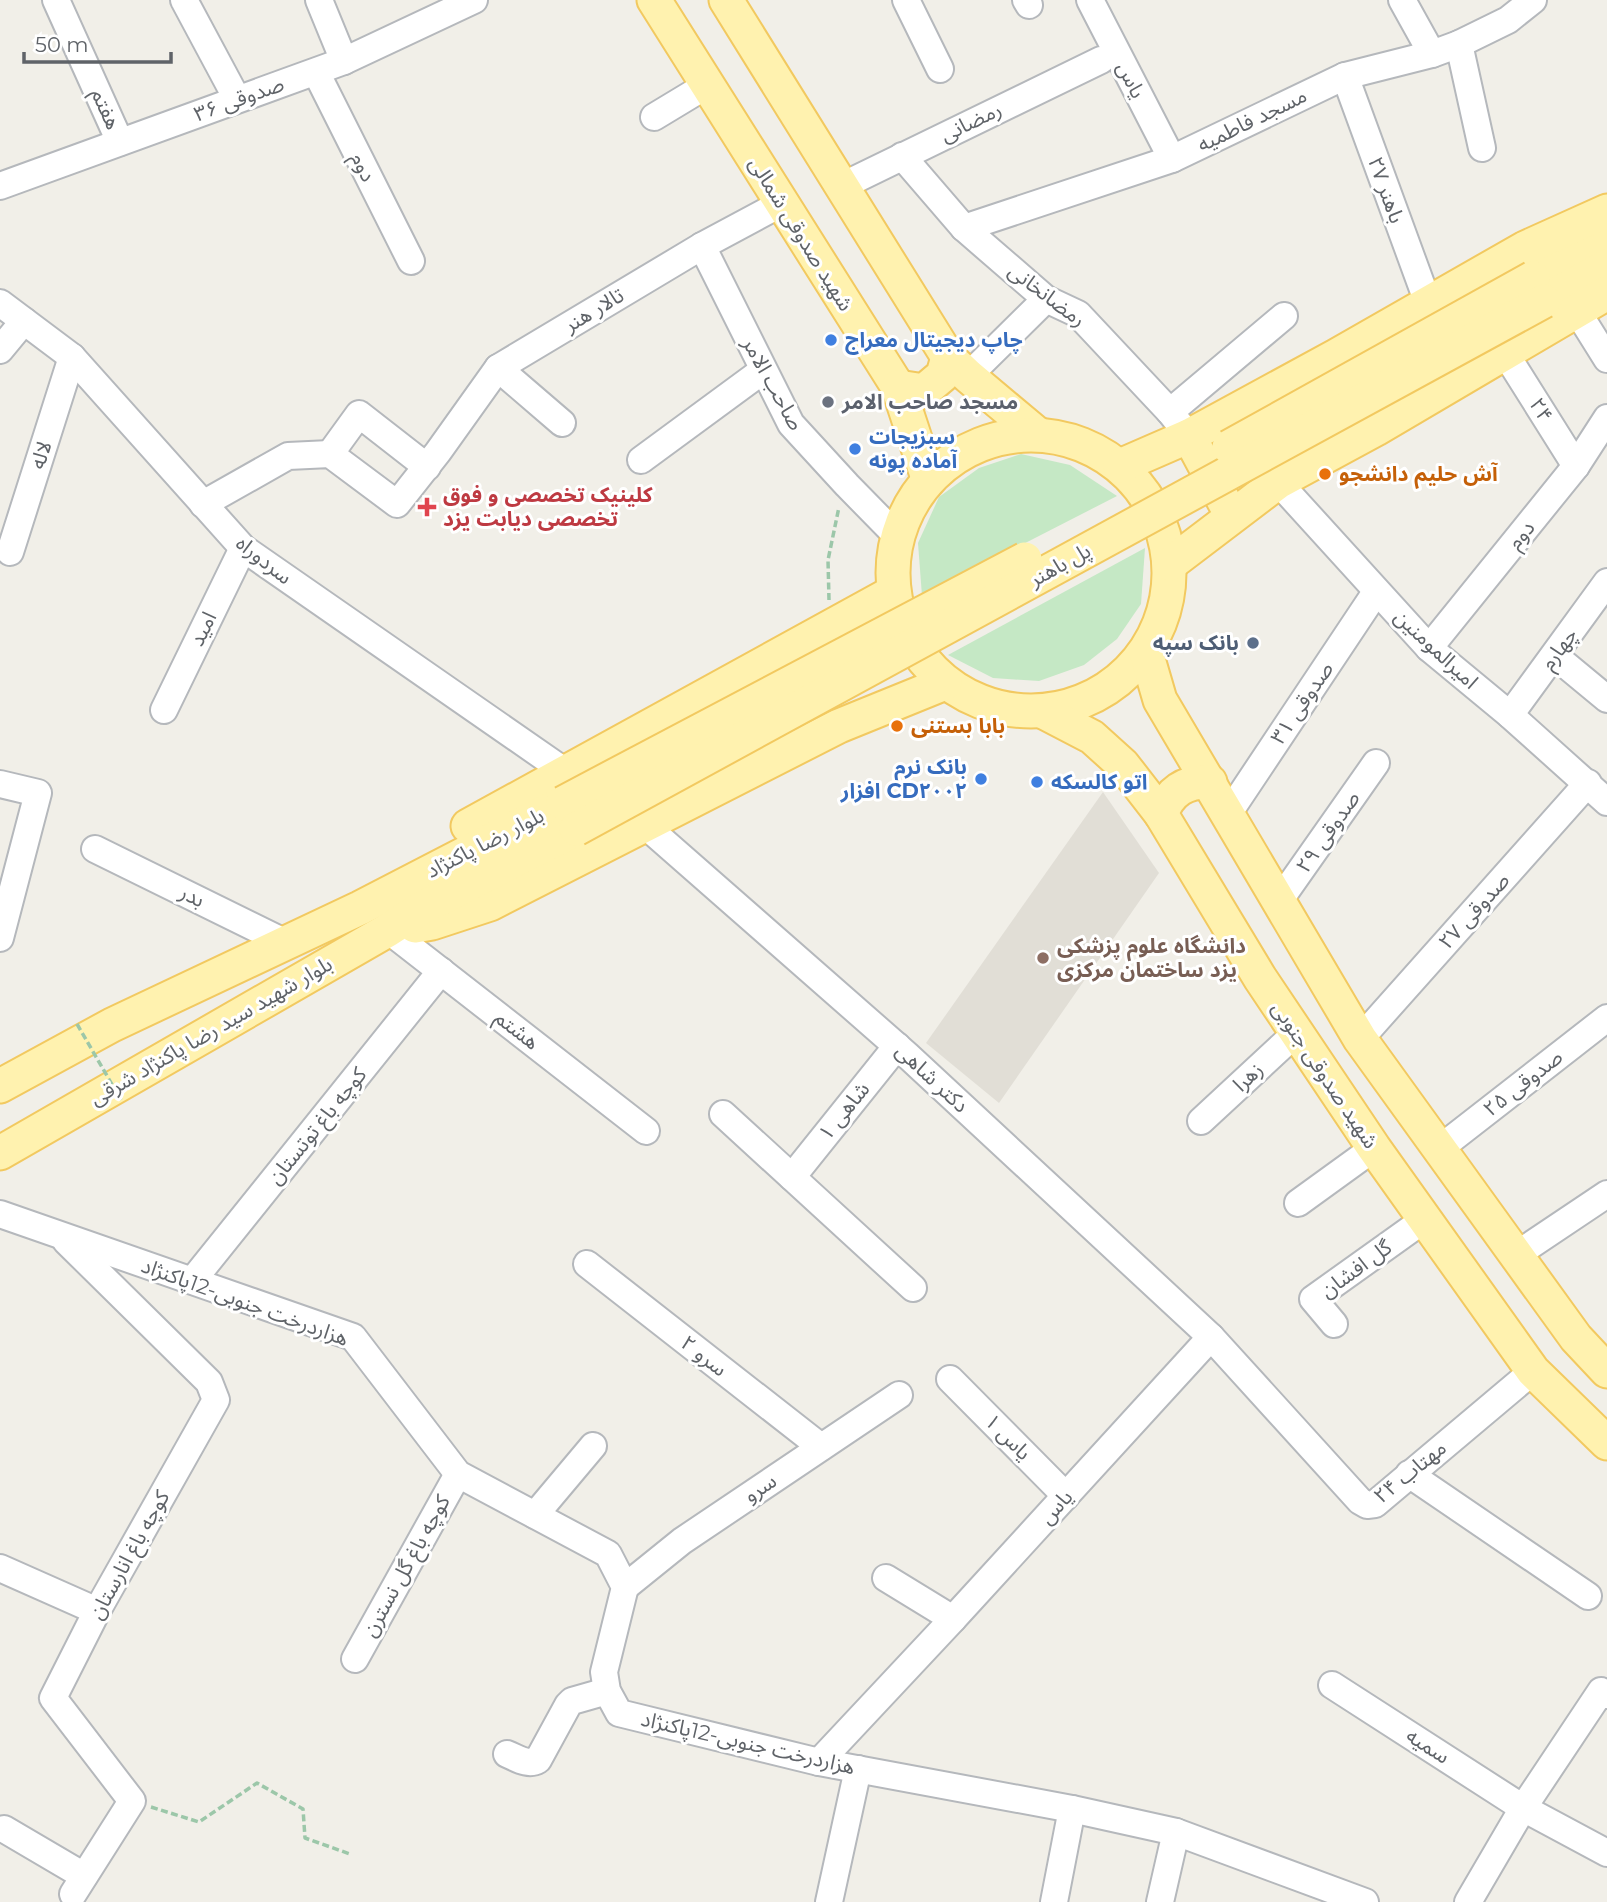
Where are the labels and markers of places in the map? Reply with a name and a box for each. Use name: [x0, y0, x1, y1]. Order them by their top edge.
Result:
place label: چاپ دیجیتال معراج: [845, 327, 1023, 355]
marker: چاپ دیجیتال معراج: [823, 332, 839, 348]
place label: مسجد صاحب الامر: [841, 389, 1018, 414]
marker: مسجد صاحب الامر: [820, 394, 836, 410]
place label: سبزیجات آماده پونه: [869, 424, 958, 475]
marker: سبزیجات آماده پونه: [847, 441, 863, 457]
place label: آش حلیم دانشجو: [1339, 461, 1499, 489]
marker: آش حلیم دانشجو: [1317, 466, 1333, 482]
place label: کلینیک تخصصی و فوق تخصصی دیابت یزد: [443, 482, 653, 531]
marker: کلینیک تخصصی و فوق تخصصی دیابت یزد: [417, 497, 437, 517]
place label: بانک سپه: [1153, 630, 1239, 657]
marker: بانک سپه: [1245, 635, 1261, 651]
place label: بابا بستنی: [911, 713, 1005, 738]
marker: بابا بستنی: [889, 718, 905, 734]
place label: بانک نرم افزار CD۲۰۰۲: [840, 754, 967, 803]
place label: اتو کالسکه: [1051, 769, 1147, 794]
marker: بانک نرم افزار CD۲۰۰۲: [973, 771, 989, 787]
marker: اتو کالسکه: [1029, 774, 1045, 790]
place label: دانشگاه علوم پزشکی یزد ساختمان مرکزی: [1057, 933, 1246, 982]
marker: دانشگاه علوم پزشکی یزد ساختمان مرکزی: [1035, 950, 1051, 966]

